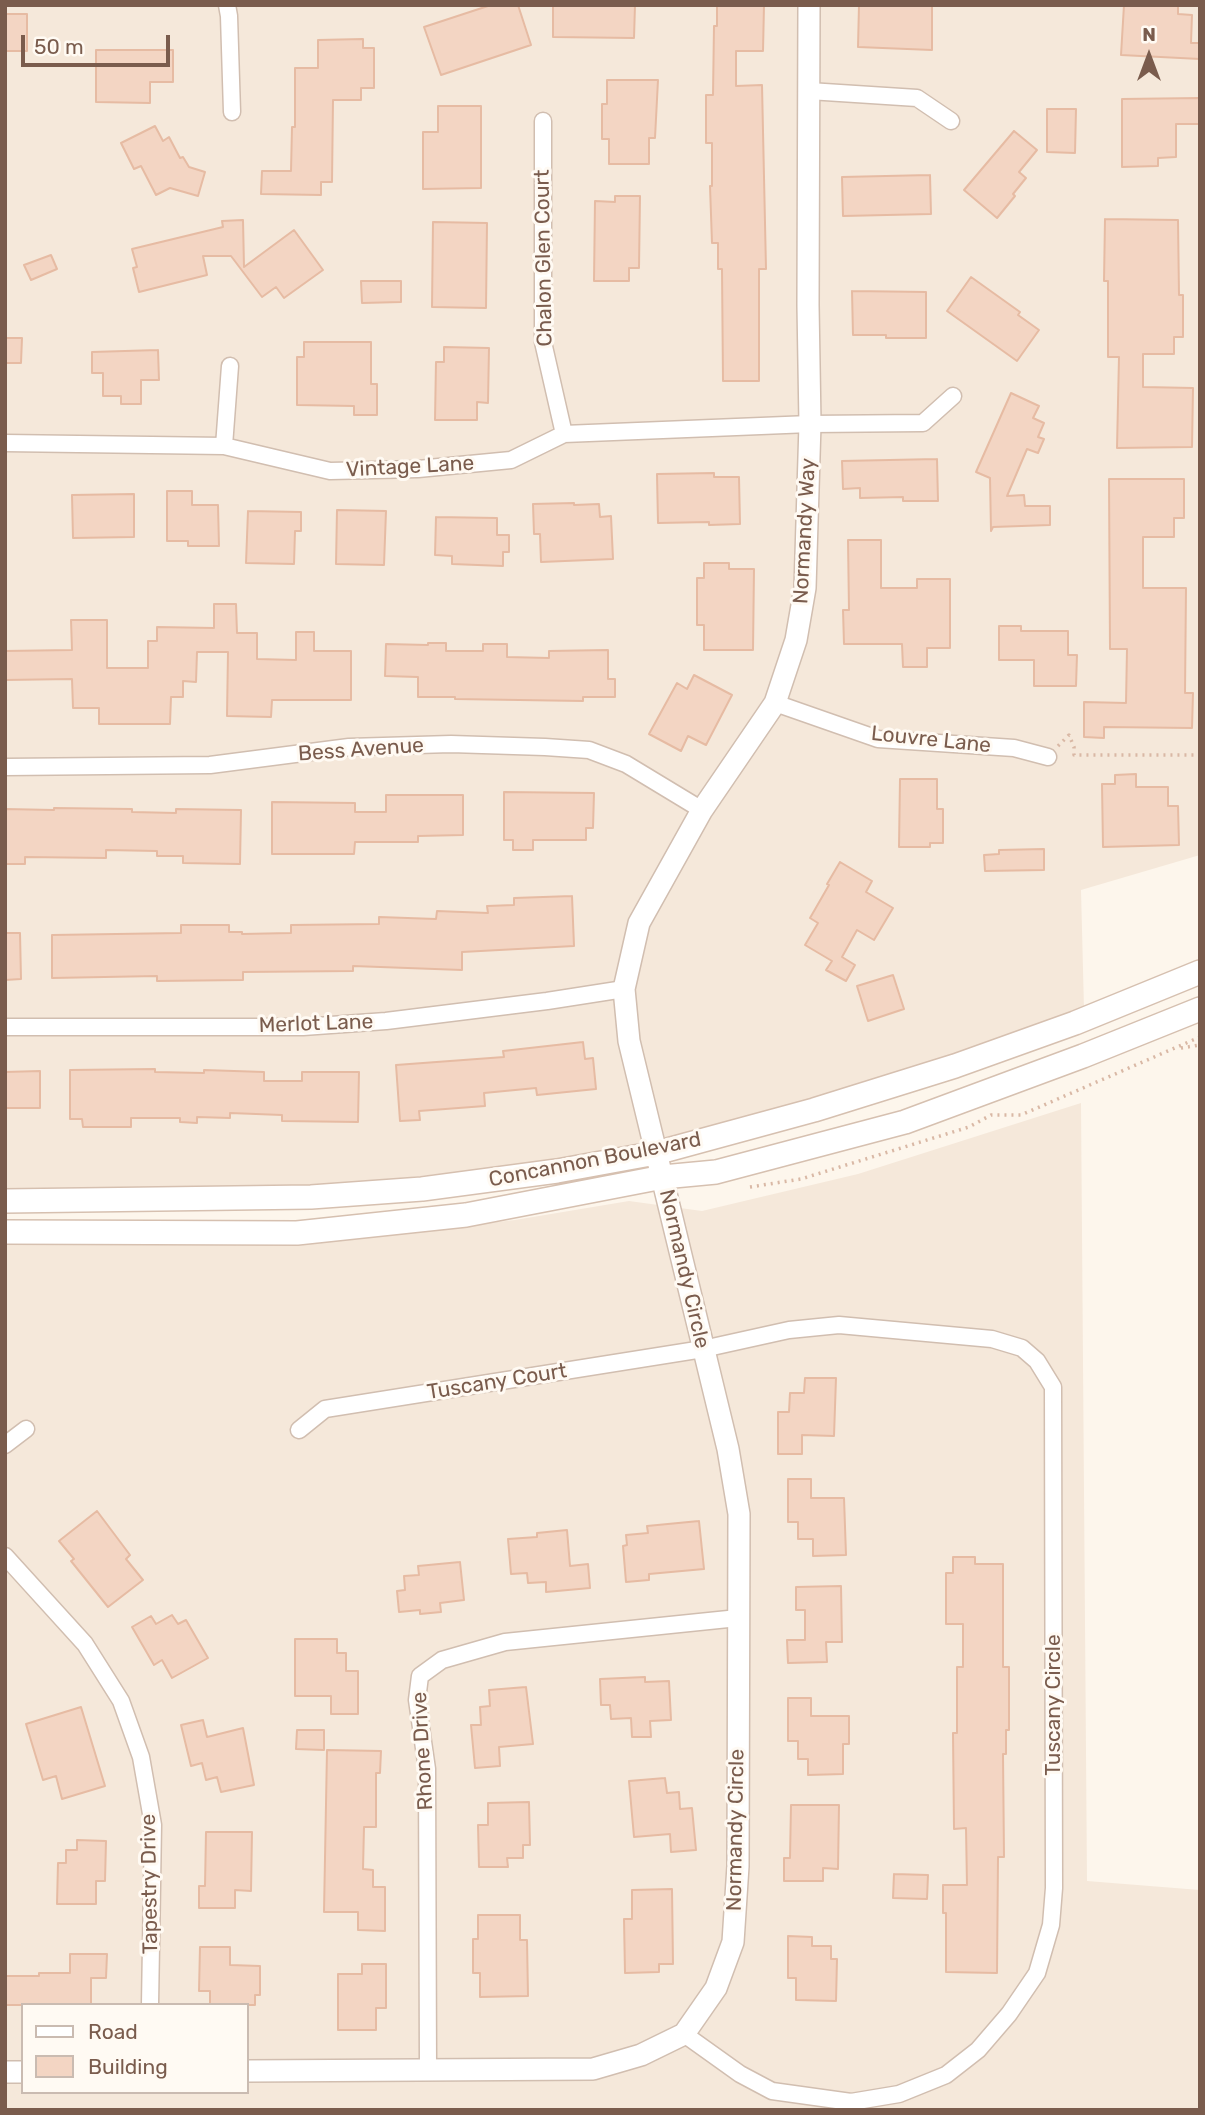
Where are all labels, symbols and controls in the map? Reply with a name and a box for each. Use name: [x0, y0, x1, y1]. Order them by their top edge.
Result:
scale bar: [24, 21, 173, 65]
north arrow: [1114, 21, 1184, 91]
text: N: [1142, 23, 1156, 46]
text: 50 m: [34, 34, 84, 59]
street label: Chalon Glen Court: [530, 169, 558, 347]
street label: Vintage Lane: [345, 451, 475, 483]
street label: Normandy Way: [789, 457, 821, 605]
street label: Louvre Lane: [870, 721, 992, 759]
street label: Bess Avenue: [297, 733, 425, 767]
street label: Merlot Lane: [258, 1009, 374, 1039]
street label: Concannon Boulevard: [487, 1127, 703, 1193]
street label: Normandy Circle: [653, 1187, 715, 1351]
street label: Tuscany Court: [425, 1359, 569, 1405]
street label: Tuscany Circle: [1041, 1634, 1067, 1776]
street label: Rhone Drive: [407, 1691, 439, 1811]
street label: Normandy Circle: [722, 1749, 750, 1911]
street label: Tapestry Drive: [136, 1814, 164, 1954]
legend: [21, 2003, 248, 2094]
text: Road: [88, 2019, 138, 2044]
text: Building: [88, 2054, 168, 2079]

